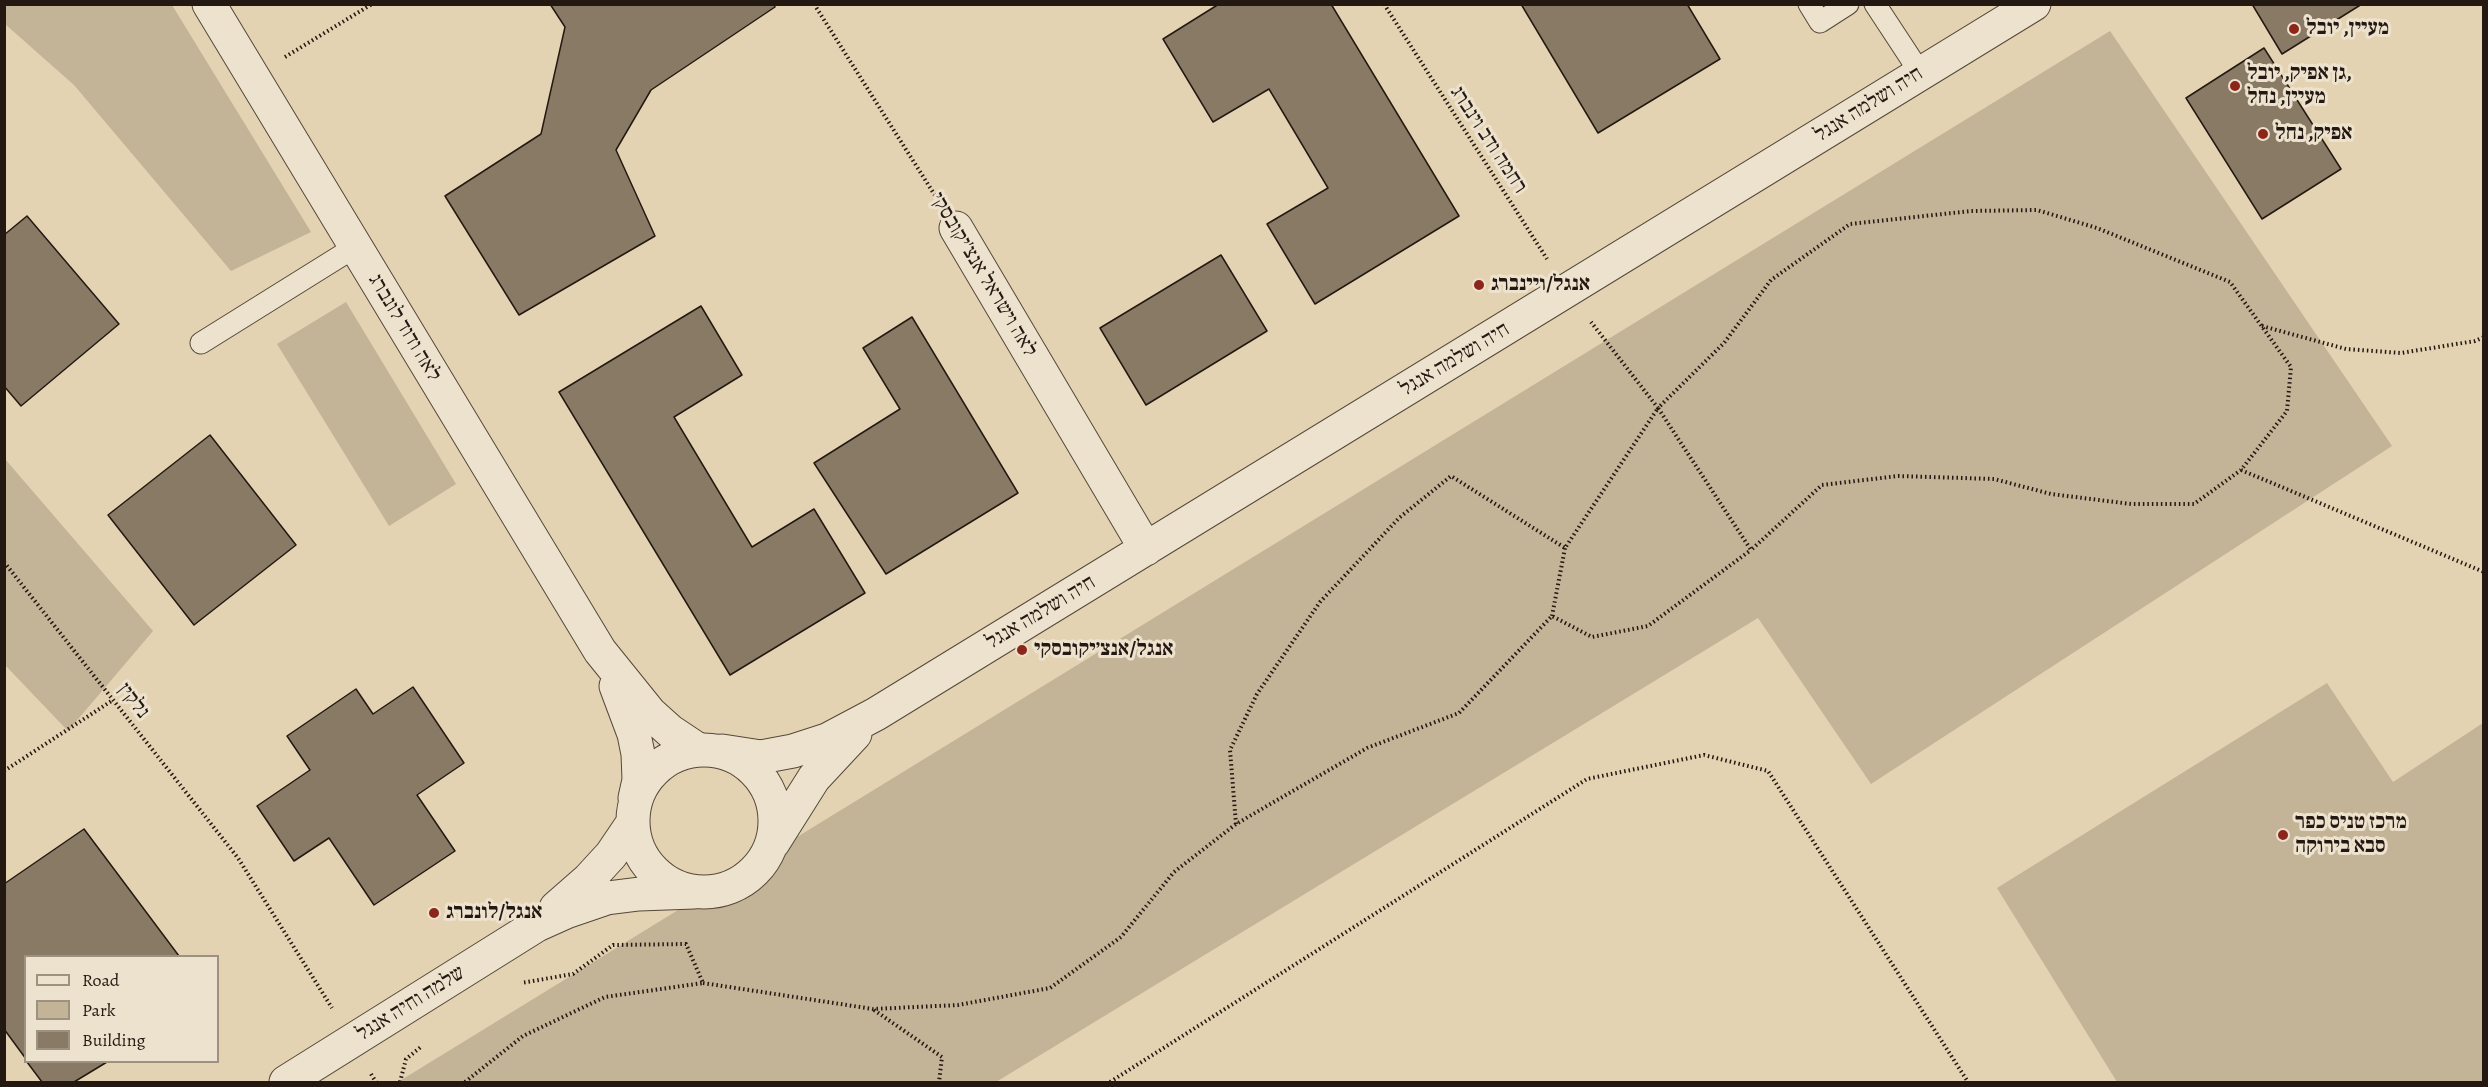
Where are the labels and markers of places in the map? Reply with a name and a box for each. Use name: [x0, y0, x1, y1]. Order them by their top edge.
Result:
place label: מעיין, יובל: [2306, 16, 2389, 42]
marker: מעיין, יובל: [2287, 22, 2301, 36]
place label: גן אפיק, יובל, מעיין, נחל: [2247, 61, 2352, 111]
marker: גן אפיק, יובל, מעיין, נחל: [2228, 79, 2242, 93]
place label: אפיק, נחל: [2275, 121, 2353, 147]
marker: אפיק, נחל: [2256, 127, 2270, 141]
place label: אנגל/ויינברג: [1491, 272, 1590, 298]
marker: אנגל/ויינברג: [1472, 278, 1486, 292]
place label: אנגל/אנצ׳יקובסקי: [1034, 637, 1174, 663]
marker: אנגל/אנצ׳יקובסקי: [1015, 643, 1029, 657]
place label: מרכז טניס כפר סבא בירוקה: [2295, 810, 2407, 860]
marker: מרכז טניס כפר סבא בירוקה: [2276, 828, 2290, 842]
place label: אנגל/לונברג: [446, 900, 542, 926]
marker: אנגל/לונברג: [427, 906, 441, 920]

